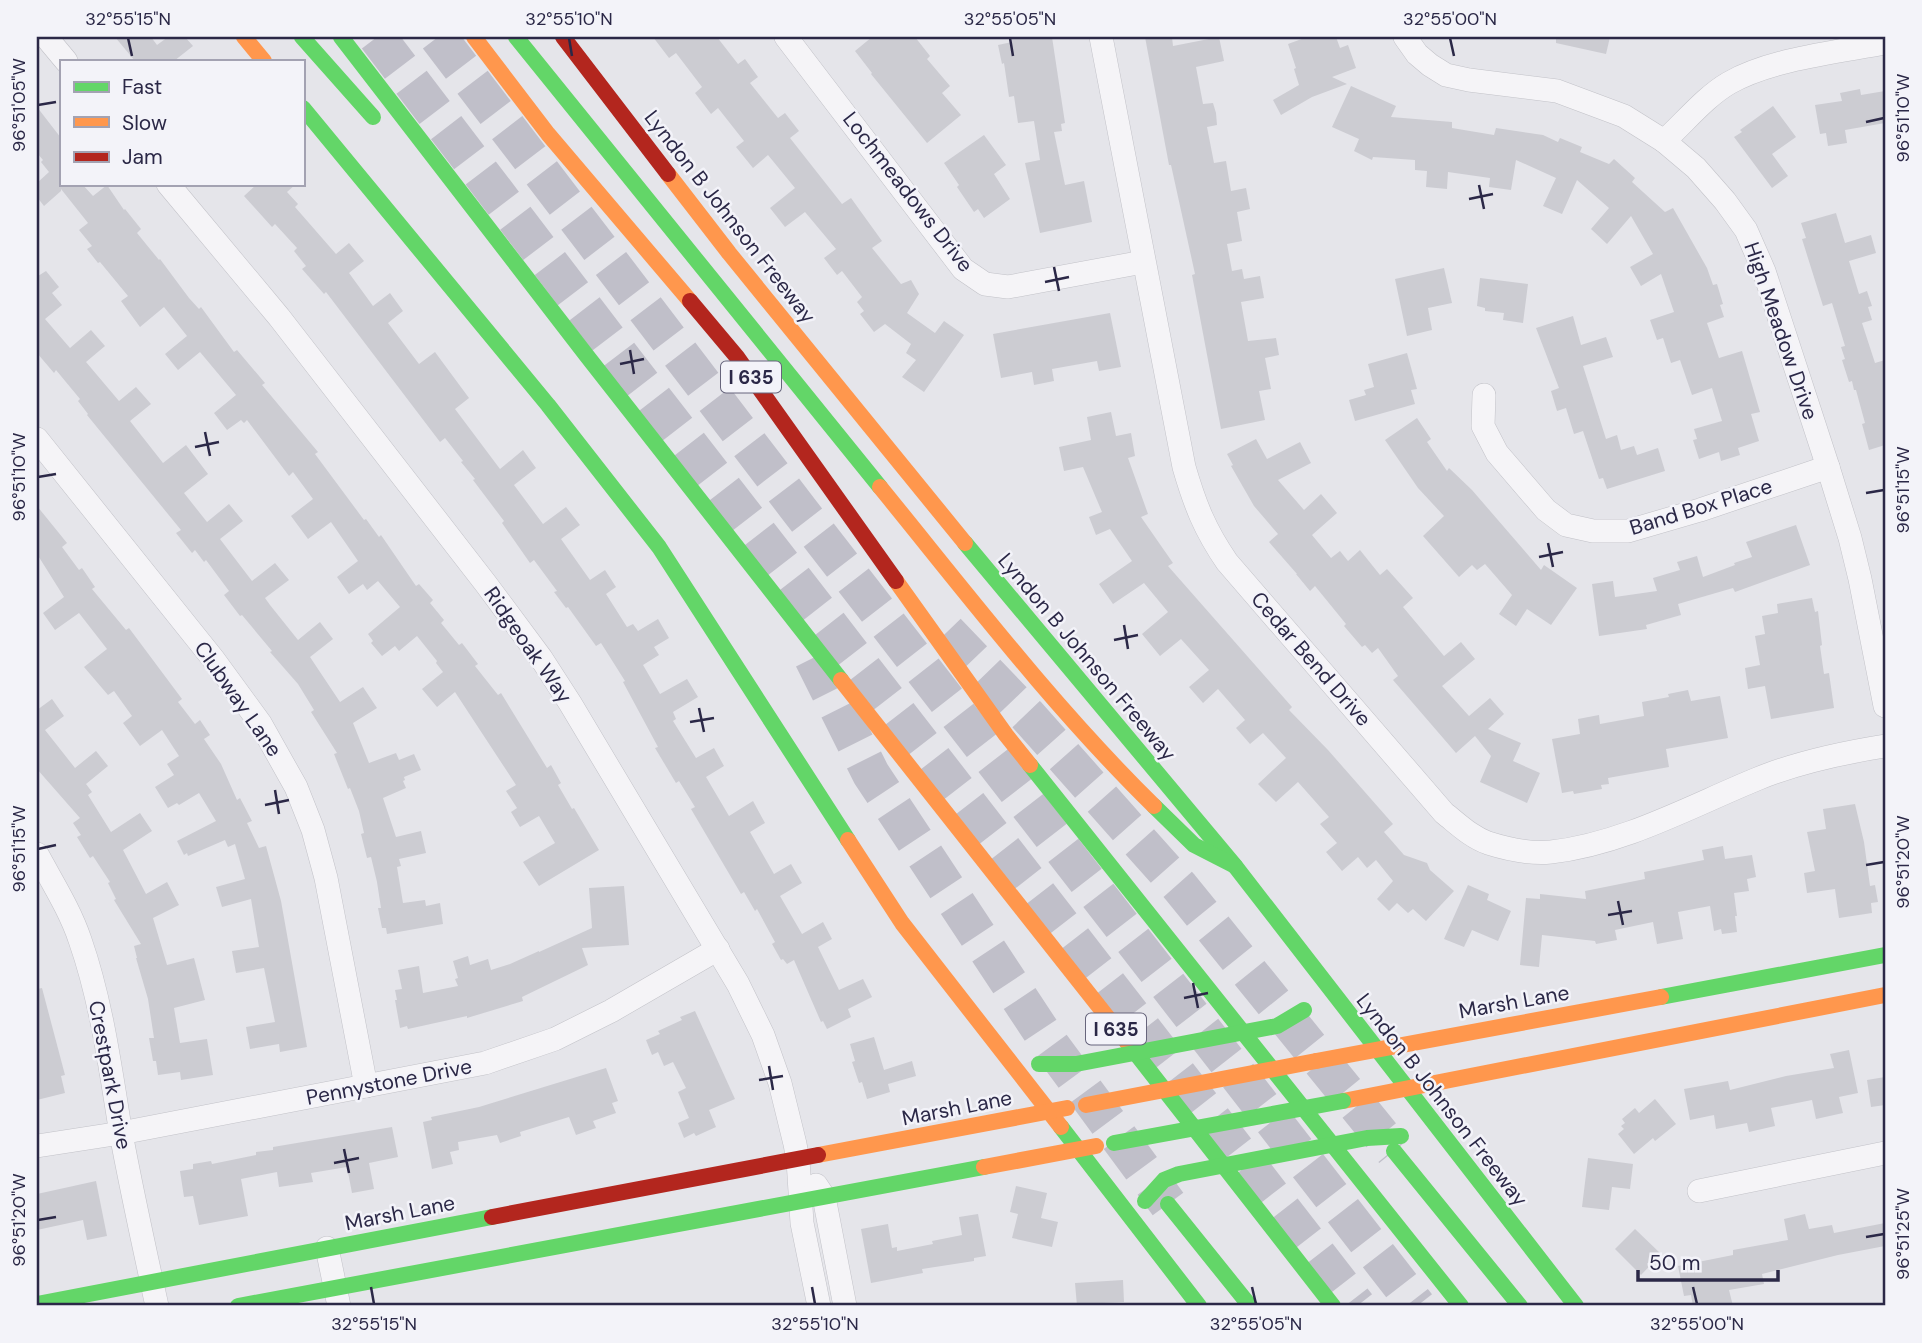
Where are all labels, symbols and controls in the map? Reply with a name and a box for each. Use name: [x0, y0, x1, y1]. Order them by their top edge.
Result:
text: 32°55'15"N: [85, 7, 171, 31]
text: 32°55'10"N: [525, 7, 613, 31]
text: 32°55'05"N: [964, 7, 1056, 31]
text: 32°55'00"N: [1403, 7, 1497, 31]
text: 96°51'05"W: [7, 58, 31, 152]
legend: [60, 60, 304, 186]
text: Fast: [122, 73, 162, 101]
text: 96°51'10"W: [1891, 74, 1915, 162]
street label: Lyndon B Johnson Freeway: [638, 105, 822, 330]
street label: Lochmeadows Drive: [837, 106, 980, 278]
text: Slow: [122, 109, 167, 137]
text: Jam: [122, 143, 163, 171]
street label: High Meadow Drive: [1737, 238, 1825, 424]
road number: I 635: [721, 362, 781, 392]
text: 96°51'10"W: [7, 433, 31, 521]
text: 96°51'15"W: [1891, 446, 1915, 534]
street label: Band Box Place: [1626, 472, 1776, 542]
street label: Lyndon B Johnson Freeway: [992, 547, 1183, 767]
street label: Ridgeoak Way: [478, 581, 579, 709]
street label: Cedar Bend Drive: [1245, 586, 1377, 732]
street label: Clubway Lane: [188, 636, 288, 762]
text: 96°51'15"W: [7, 805, 31, 893]
text: 96°51'20"W: [1891, 815, 1915, 909]
street label: Marsh Lane: [1457, 979, 1571, 1025]
street label: Lyndon B Johnson Freeway: [1350, 988, 1534, 1213]
street label: Crestpark Drive: [82, 998, 138, 1152]
road number: I 635: [1086, 1014, 1146, 1044]
street label: Pennystone Drive: [304, 1052, 474, 1112]
street label: Marsh Lane: [900, 1084, 1014, 1132]
text: 96°51'20"W: [7, 1173, 31, 1267]
text: 96°51'25"W: [1891, 1188, 1915, 1280]
street label: Marsh Lane: [343, 1189, 457, 1237]
scale bar: [1638, 1238, 1778, 1282]
text: 50 m: [1649, 1249, 1700, 1277]
text: 32°55'15"N: [331, 1312, 417, 1336]
text: 32°55'10"N: [771, 1312, 859, 1336]
text: 32°55'05"N: [1210, 1312, 1302, 1336]
text: 32°55'00"N: [1650, 1312, 1744, 1336]

